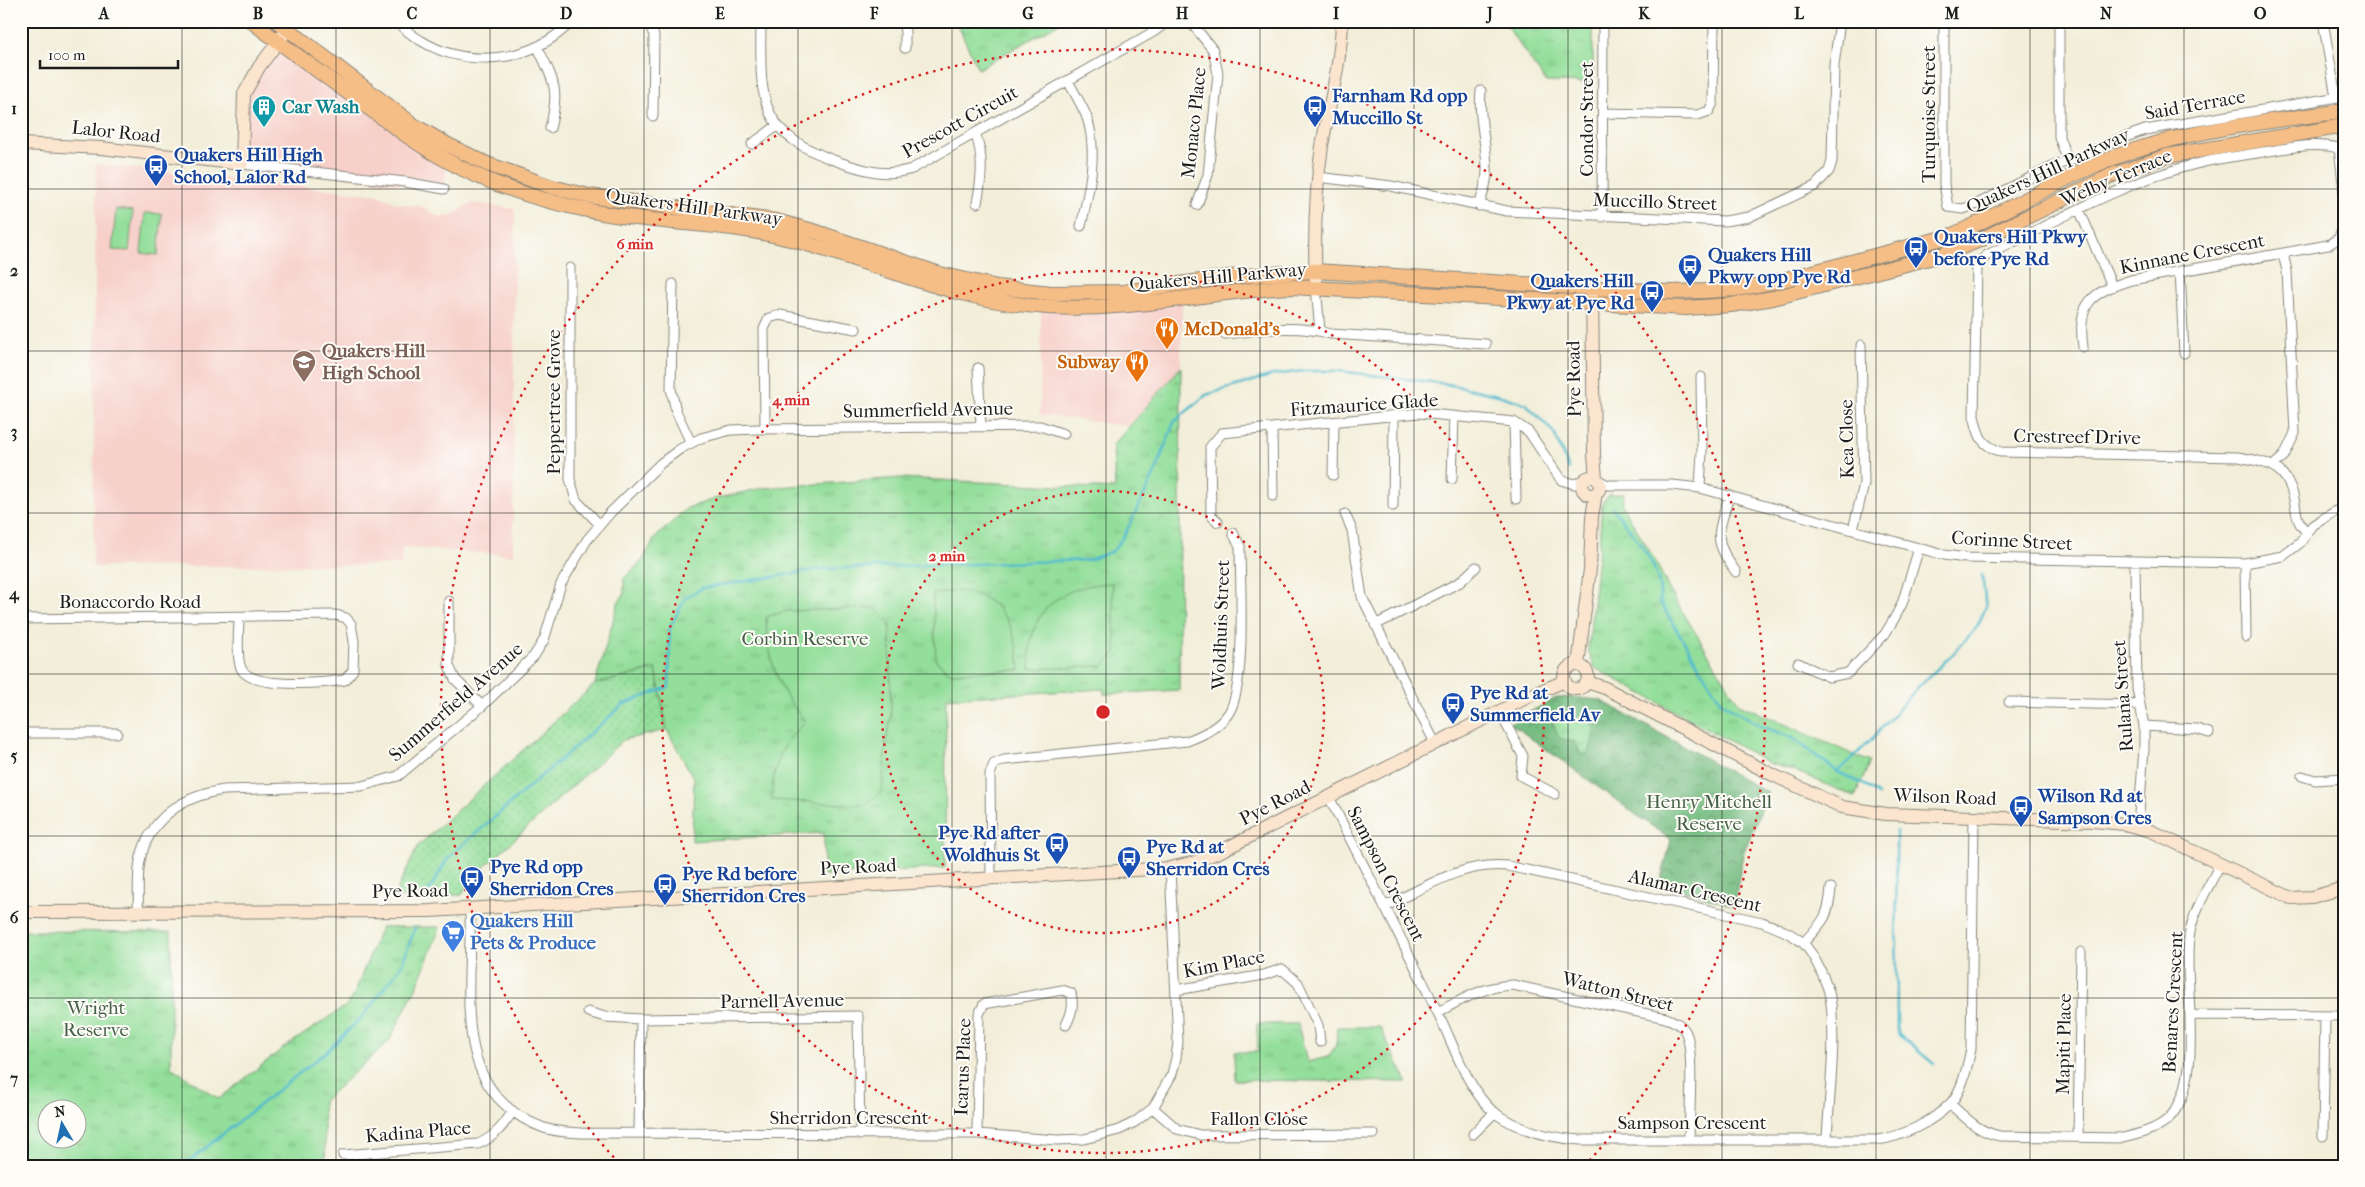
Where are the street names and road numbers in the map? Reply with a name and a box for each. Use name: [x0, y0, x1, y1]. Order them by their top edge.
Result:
street label: Turquoise Street: [1918, 45, 1940, 183]
street label: Condor Street: [1576, 61, 1598, 177]
street label: Monaco Place: [1177, 66, 1211, 180]
street label: Prescott Circuit: [898, 81, 1022, 163]
street label: Said Terrace: [2143, 85, 2247, 125]
street label: Lalor Road: [70, 116, 162, 148]
street label: Quakers Hill Parkway: [1963, 123, 2134, 219]
street label: Welby Terrace: [2056, 145, 2175, 212]
street label: Quakers Hill Parkway: [604, 184, 784, 230]
street label: Muccillo Street: [1592, 189, 1718, 215]
street label: Kinnane Crescent: [2118, 229, 2267, 279]
street label: Quakers Hill Parkway: [1128, 258, 1308, 296]
street label: Peppertree Grove: [543, 329, 565, 475]
street label: Pye Road: [1562, 340, 1586, 418]
street label: Fitzmaurice Glade: [1289, 389, 1439, 421]
street label: Summerfield Avenue: [843, 398, 1013, 422]
street label: Kea Close: [1835, 399, 1859, 479]
street label: Crestreef Drive: [2013, 425, 2141, 449]
street label: Corinne Street: [1951, 527, 2073, 555]
street label: Woldhuis Street: [1208, 559, 1234, 692]
street label: Bonaccordo Road: [59, 591, 202, 613]
street label: Summerfield Avenue: [385, 638, 527, 766]
street label: Rulana Street: [2108, 639, 2138, 753]
street label: Pye Road: [1236, 775, 1315, 830]
street label: Wilson Road: [1892, 784, 1998, 810]
street label: Sampson Crescent: [1342, 803, 1430, 946]
street label: Pye Road: [819, 854, 898, 880]
street label: Alamar Crescent: [1625, 865, 1764, 917]
street label: Pye Road: [371, 879, 449, 903]
street label: Benares Crescent: [2158, 930, 2188, 1074]
street label: Kim Place: [1181, 945, 1267, 983]
street label: Watton Street: [1559, 967, 1676, 1017]
street label: Parnell Avenue: [720, 989, 844, 1013]
street label: Mapiti Place: [2052, 993, 2076, 1095]
street label: Icarus Place: [950, 1018, 976, 1116]
street label: Sherridon Crescent: [770, 1107, 929, 1129]
street label: Fallon Close: [1210, 1108, 1308, 1130]
street label: Sampson Crescent: [1618, 1112, 1767, 1134]
street label: Kadina Place: [364, 1116, 472, 1148]

